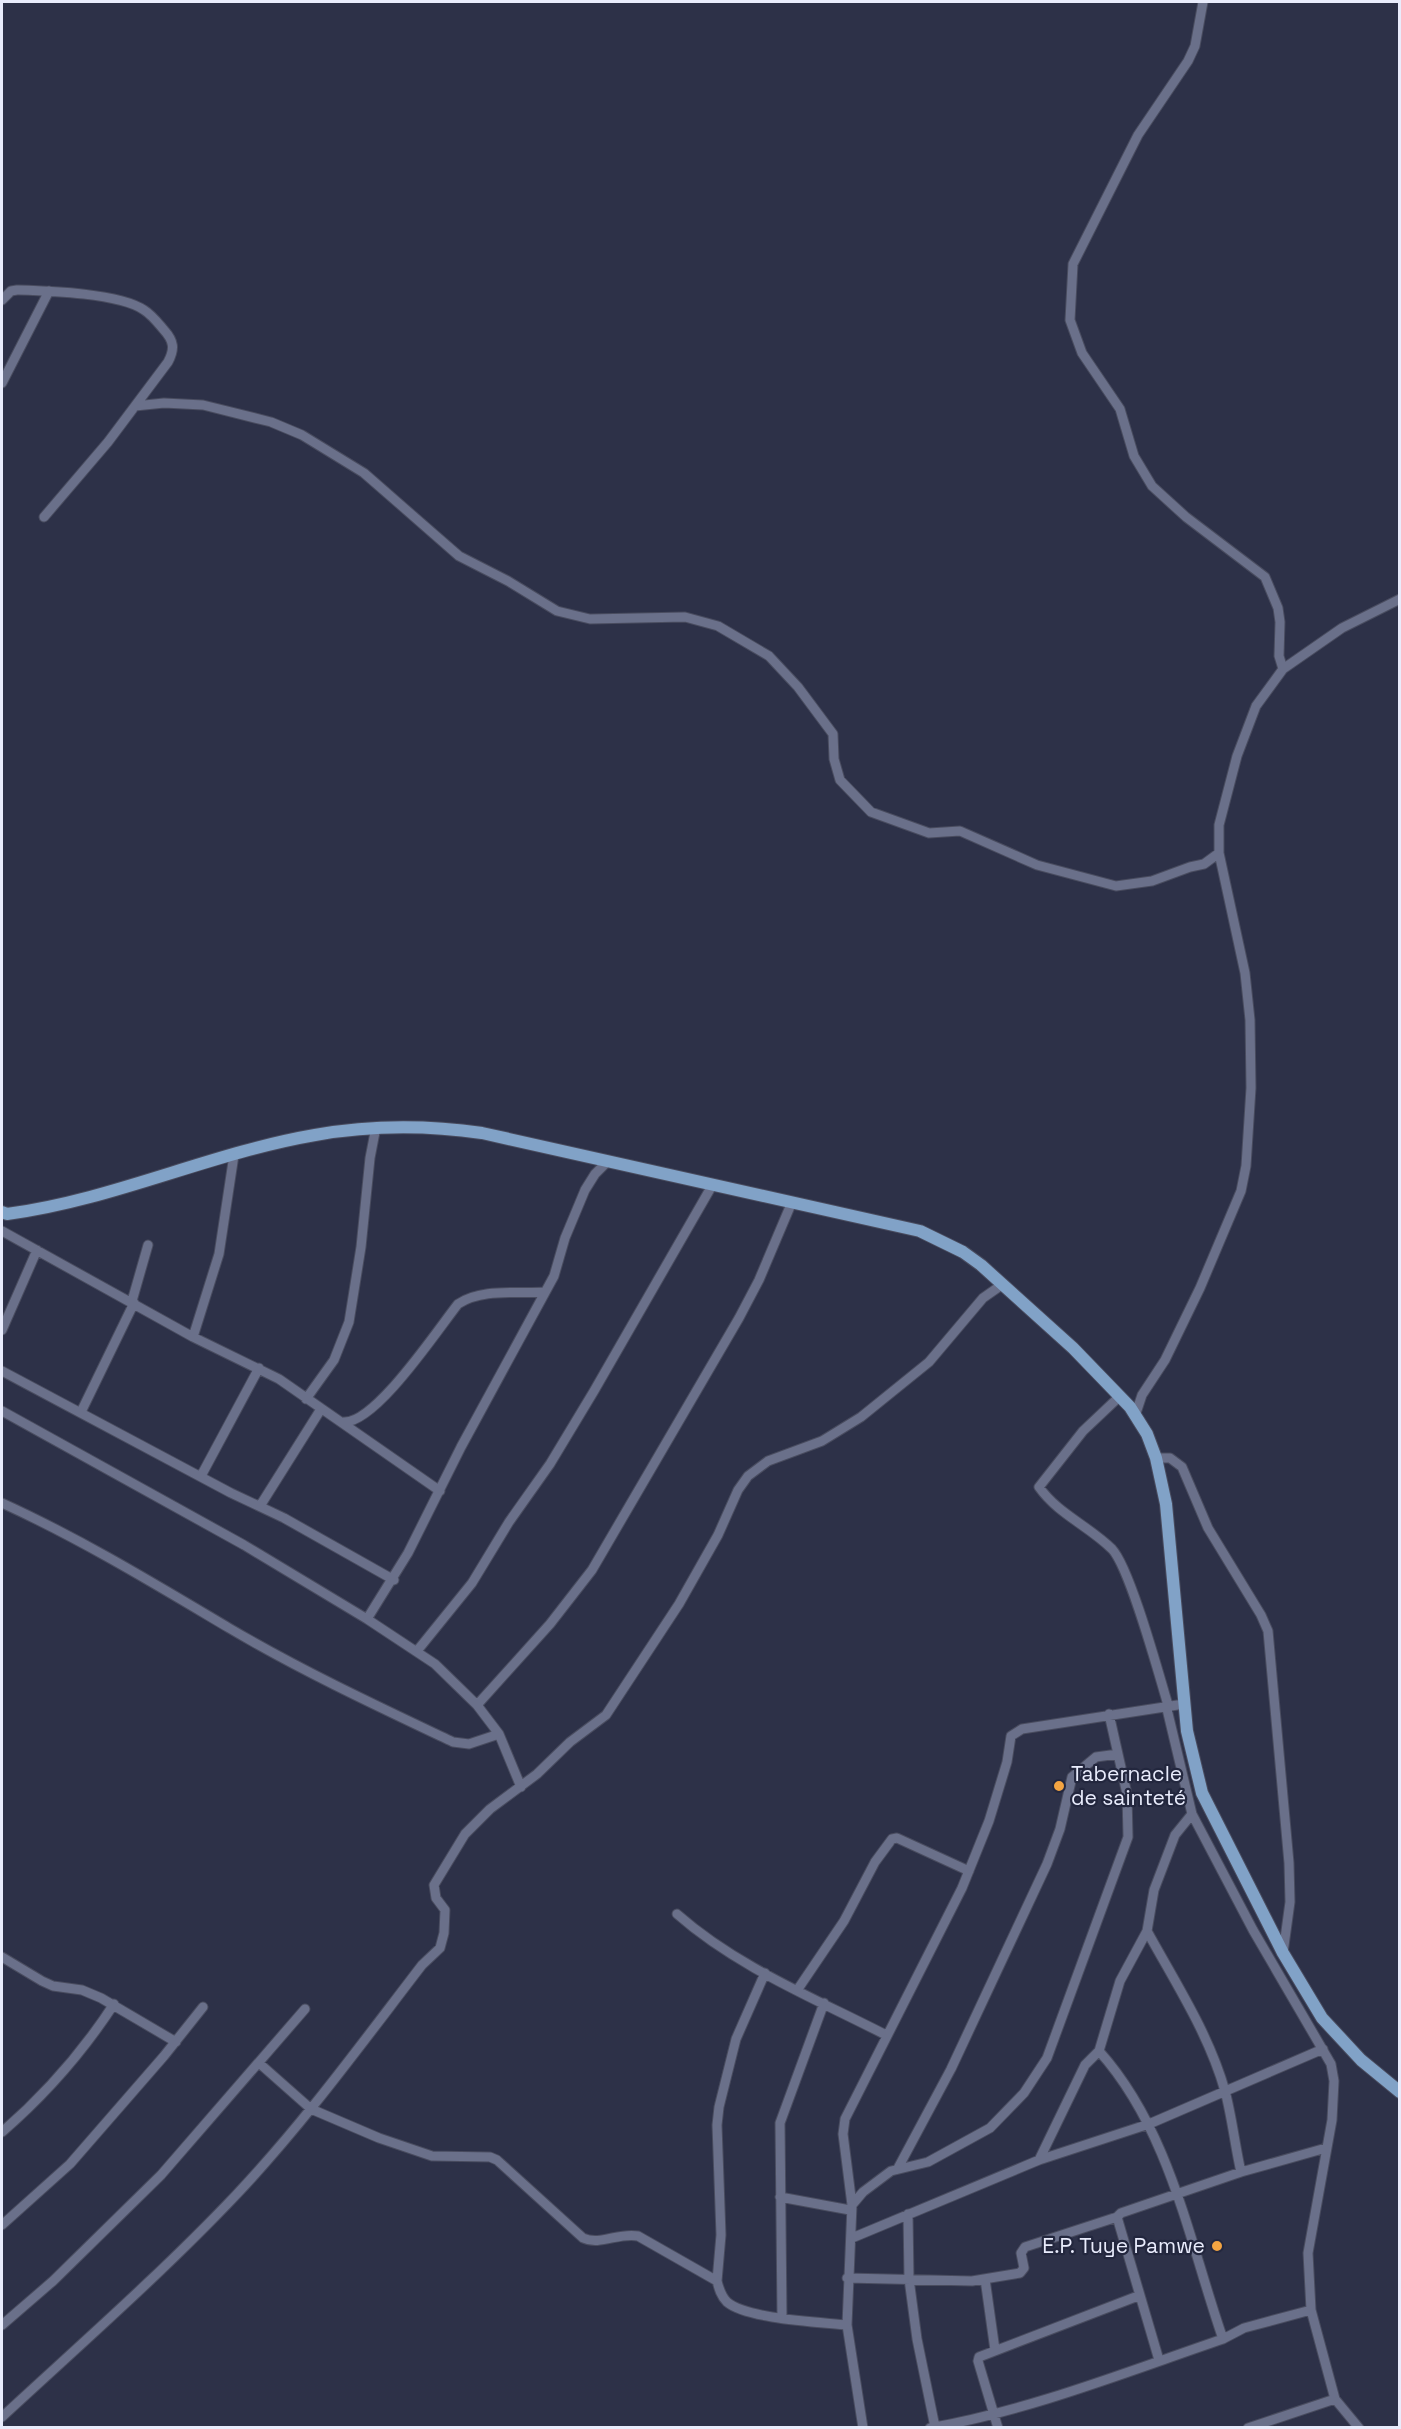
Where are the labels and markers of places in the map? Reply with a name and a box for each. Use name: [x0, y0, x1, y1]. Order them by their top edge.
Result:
place label: Tabernacle de sainteté: [1071, 1760, 1186, 1811]
marker: Tabernacle de sainteté: [1052, 1779, 1066, 1793]
place label: E.P. Tuye Pamwe: [1042, 2232, 1205, 2259]
marker: E.P. Tuye Pamwe: [1210, 2239, 1224, 2253]

